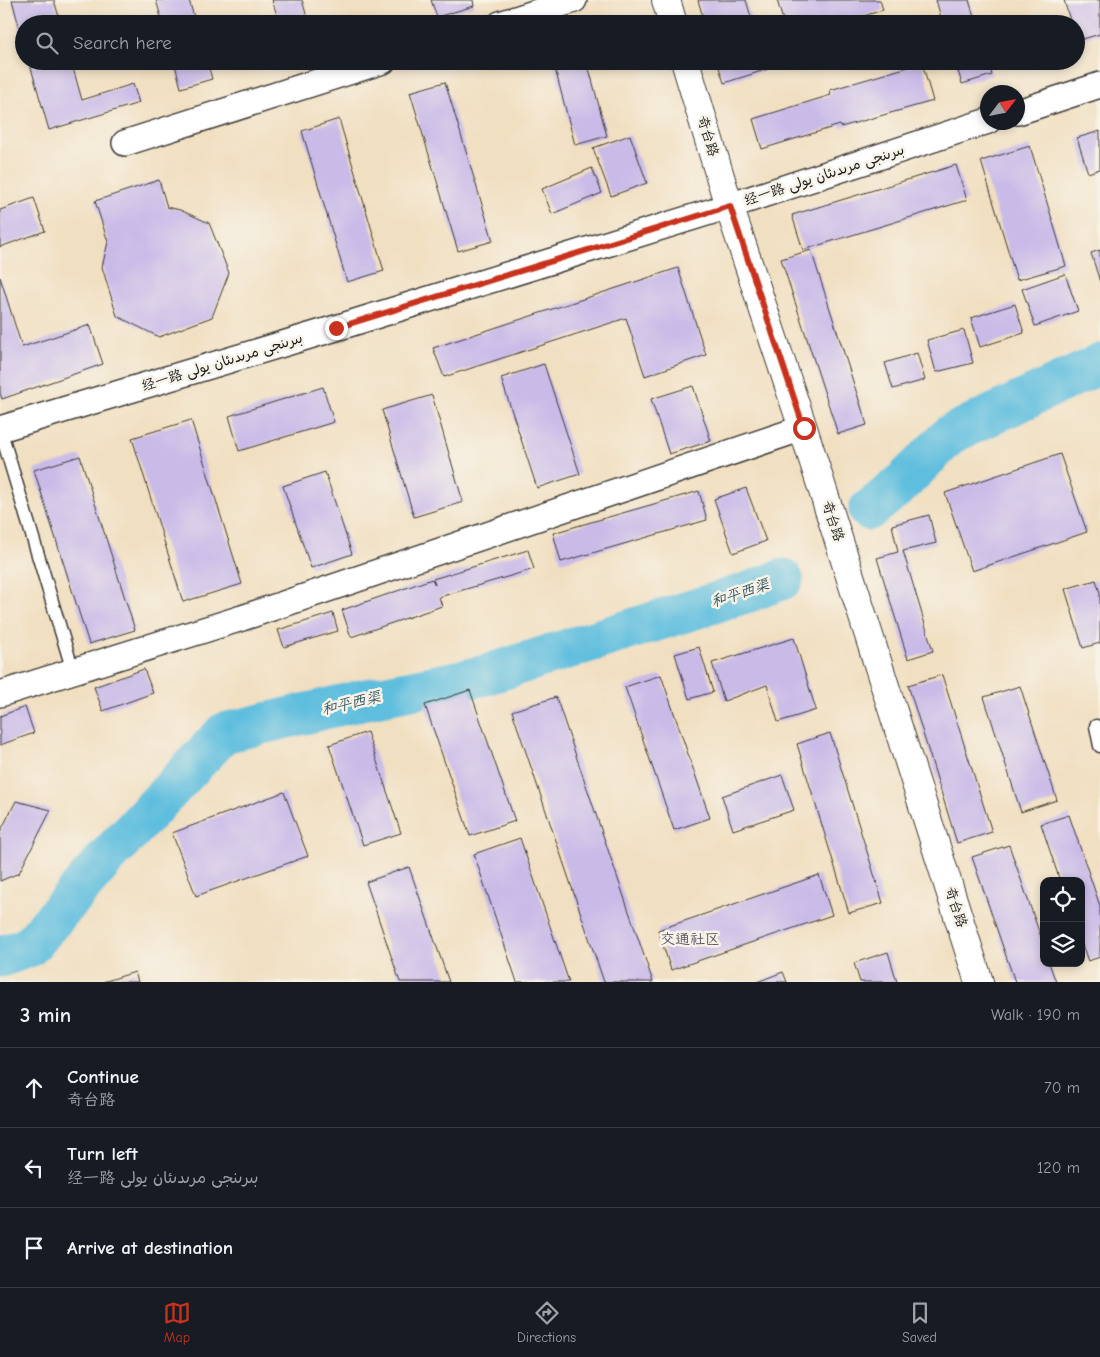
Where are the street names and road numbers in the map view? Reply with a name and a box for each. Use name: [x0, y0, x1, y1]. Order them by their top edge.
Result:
street label: 奇台路: [694, 113, 722, 159]
street label: 经一路 بىرىنجى مرىدىئان يولى: [742, 141, 906, 209]
street label: 经一路 بىرىنجى مرىدىئان يولى: [139, 329, 305, 395]
street label: 奇台路: [818, 498, 848, 544]
street label: 奇台路: [941, 884, 971, 930]

